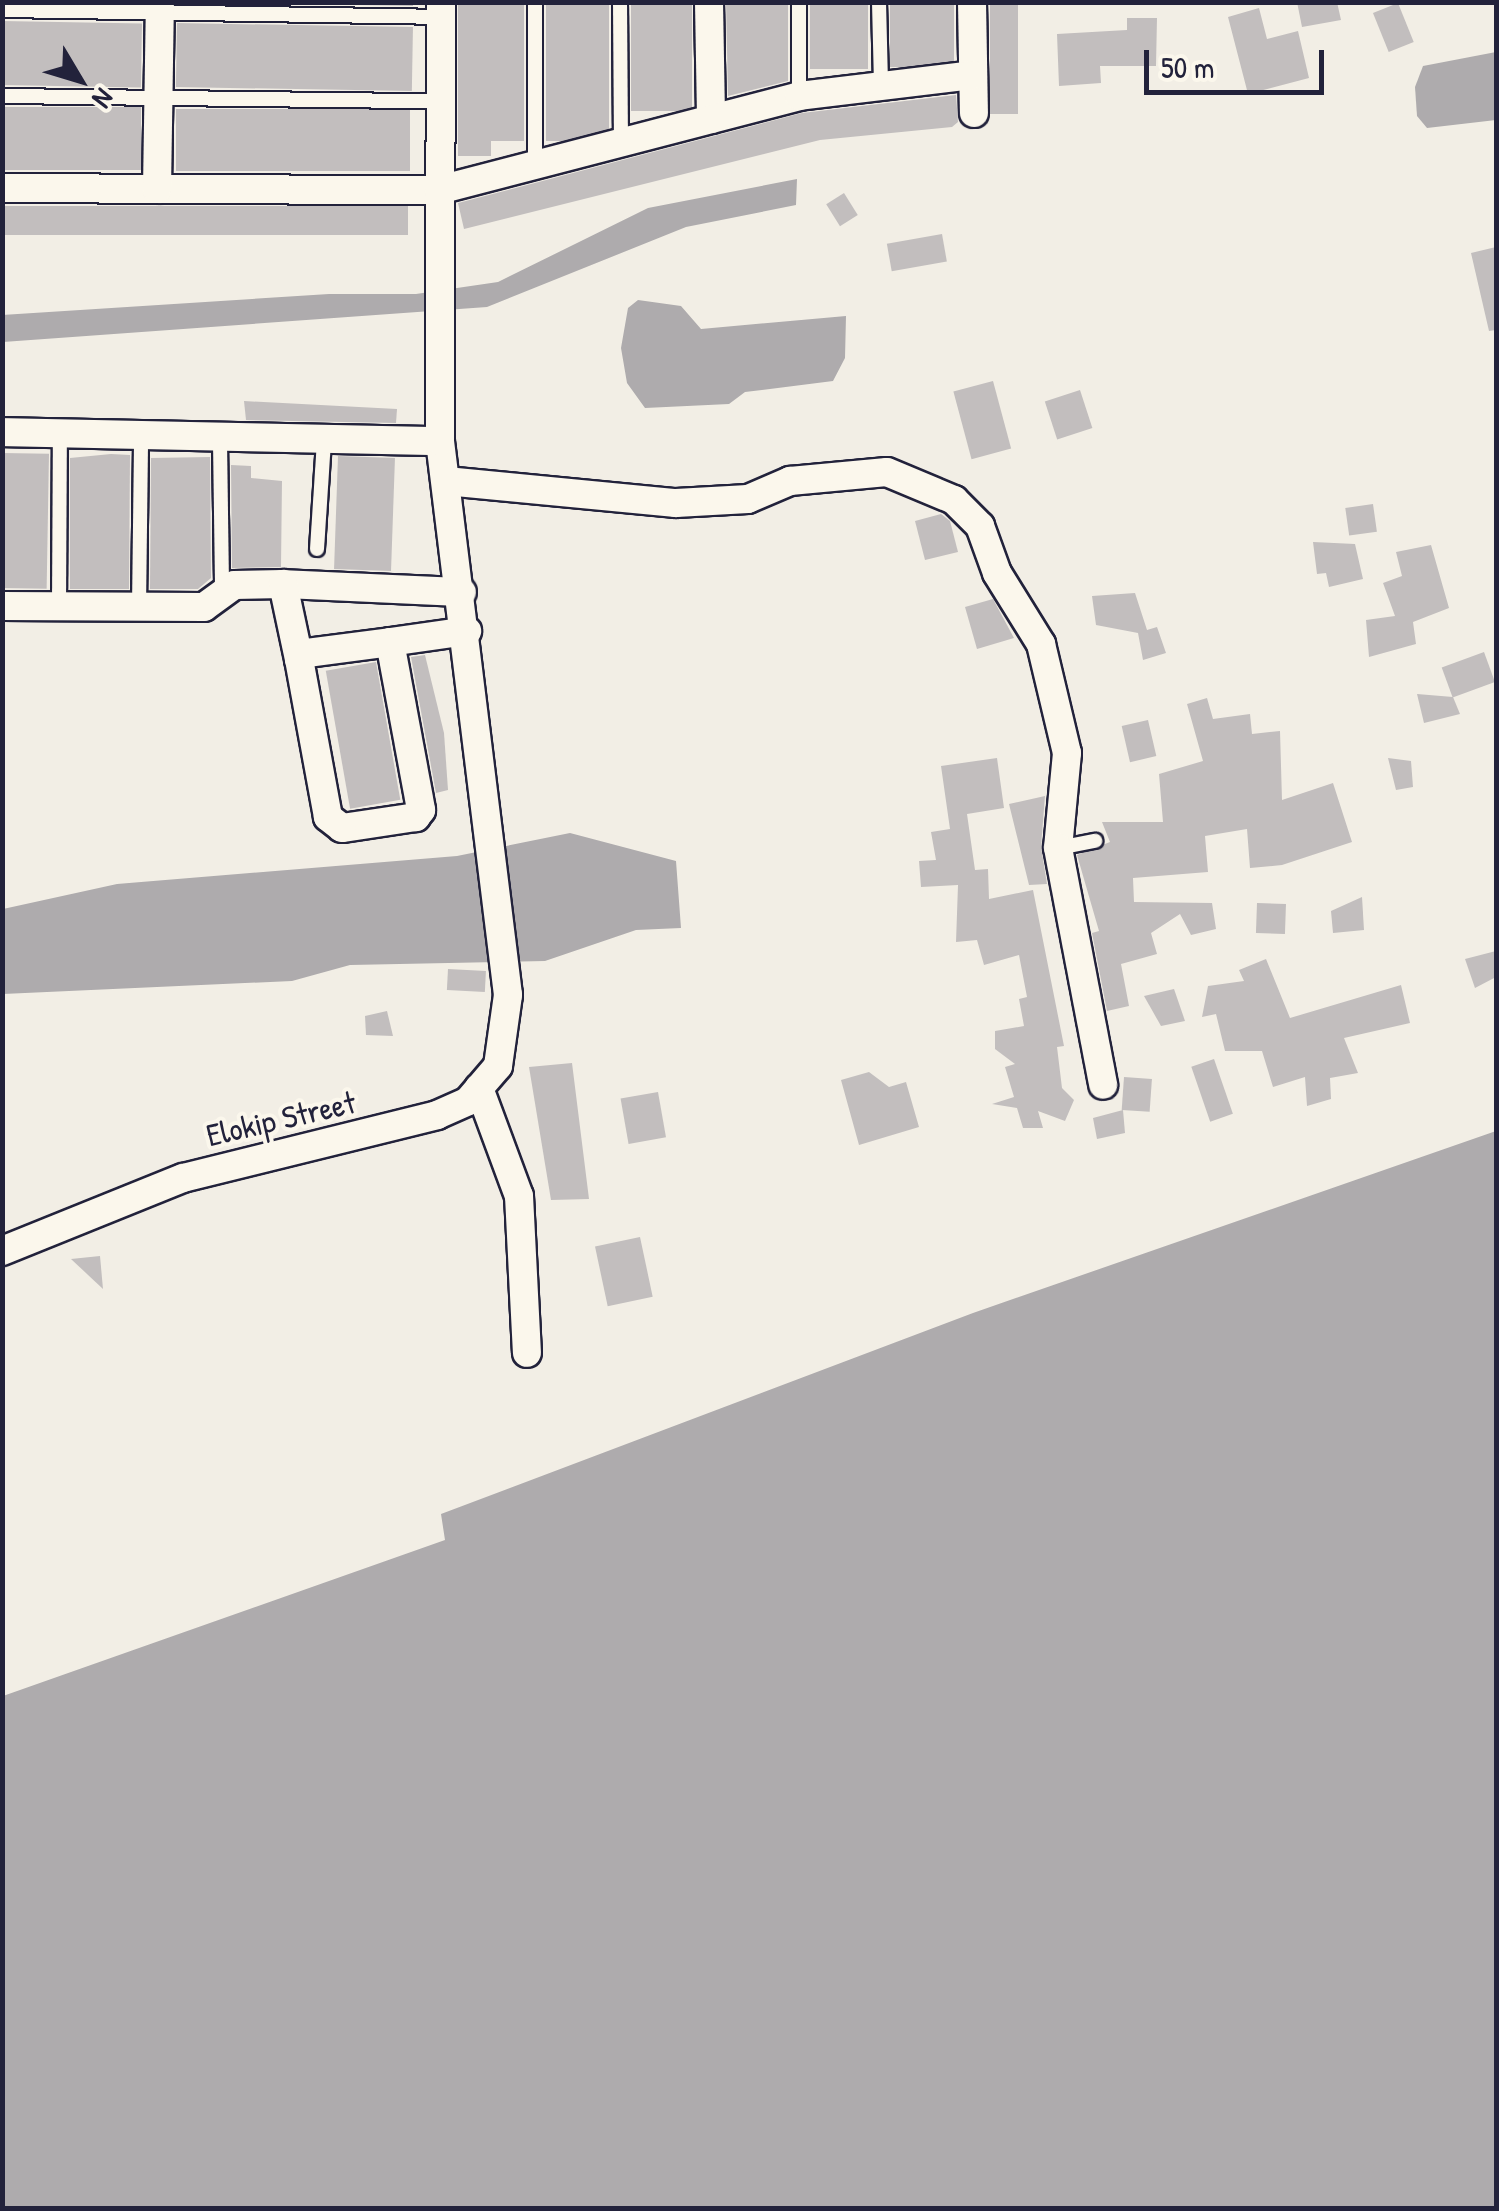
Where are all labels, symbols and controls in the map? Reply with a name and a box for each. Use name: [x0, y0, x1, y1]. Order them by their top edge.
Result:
north arrow: [30, 30, 130, 130]
scale bar: [1149, 30, 1329, 92]
text: 50 m: [1161, 47, 1214, 87]
text: N: [84, 81, 123, 116]
street label: Elokip Street: [203, 1083, 359, 1155]

